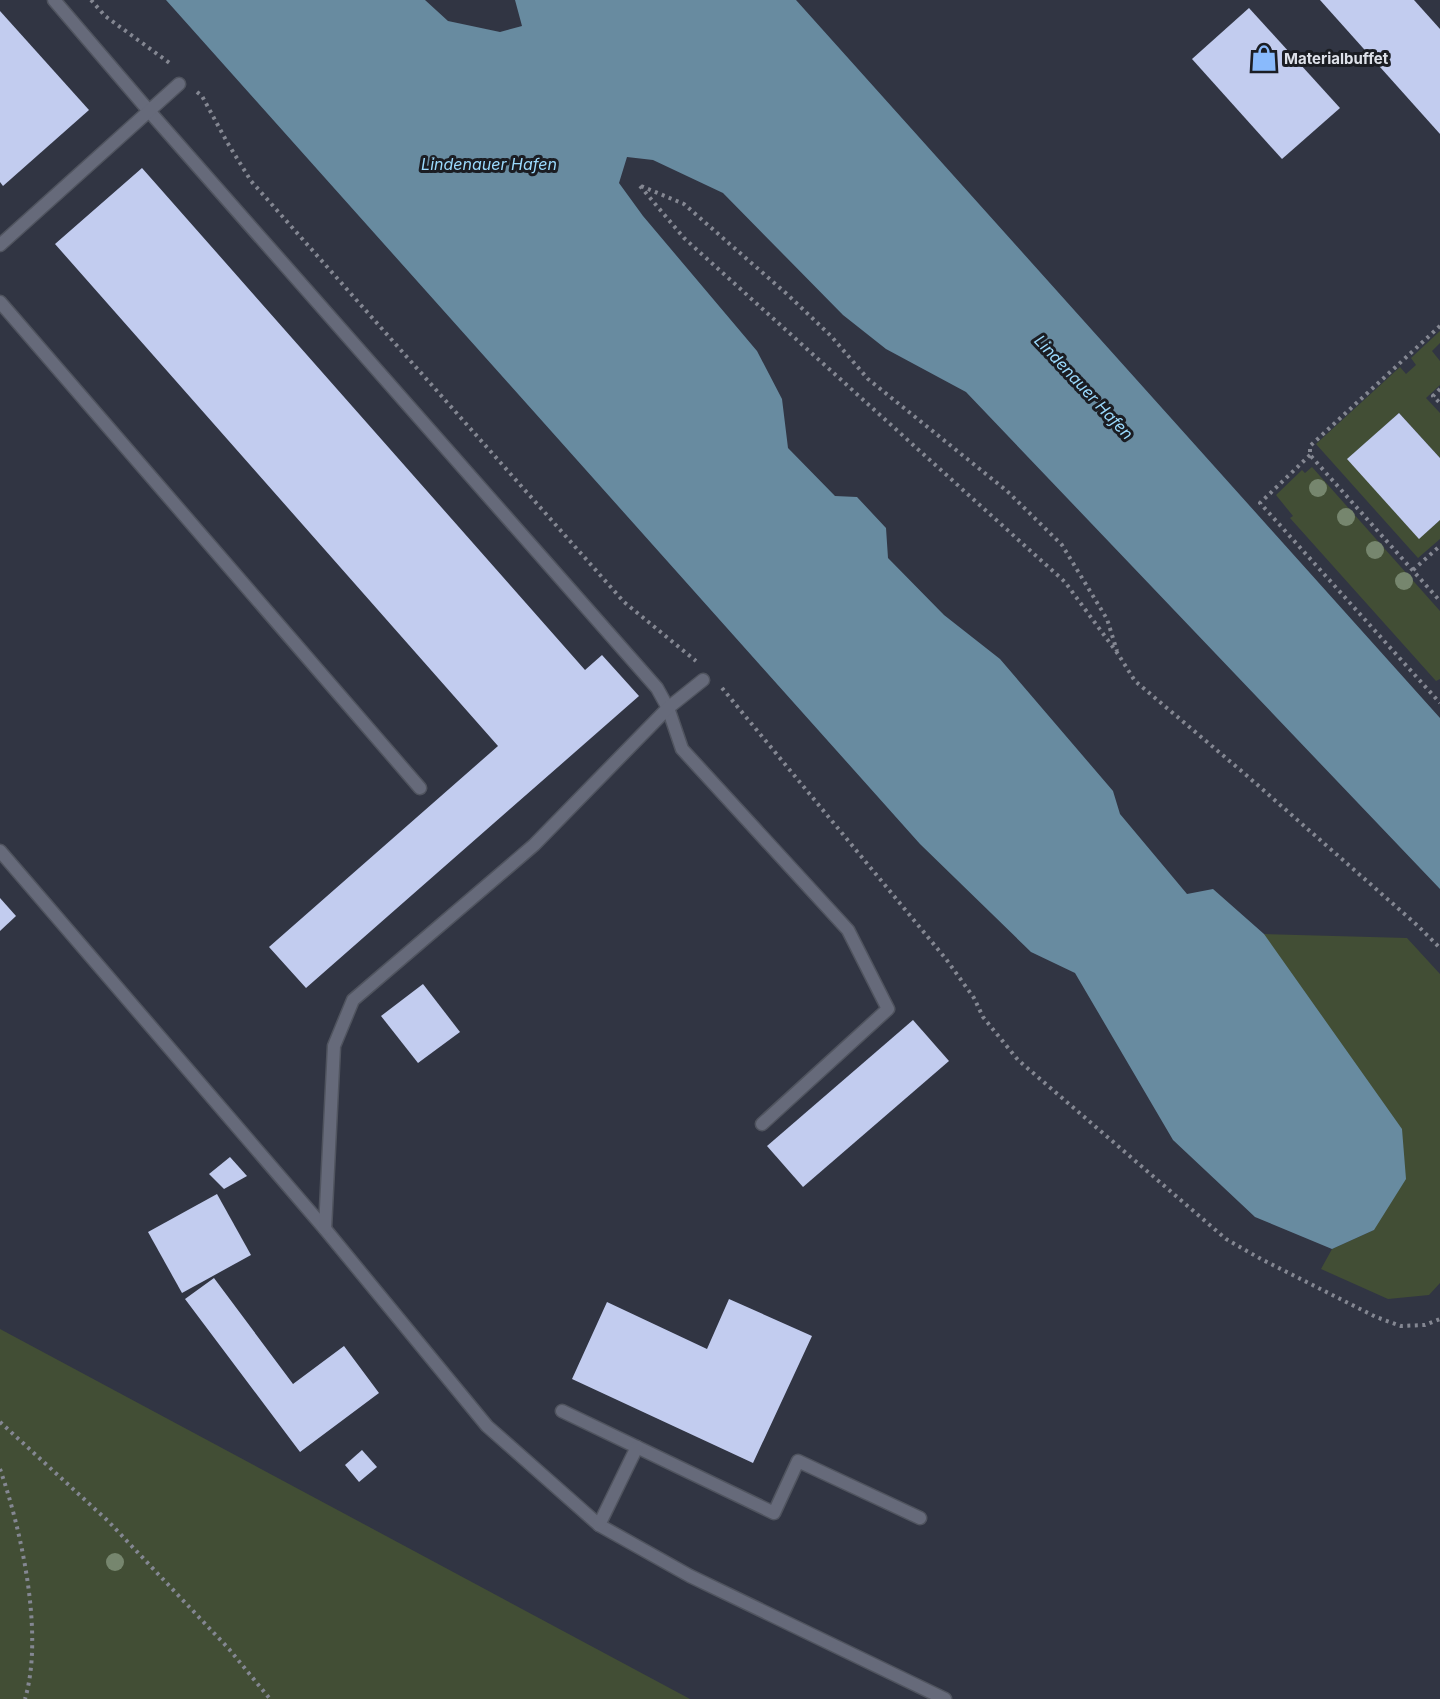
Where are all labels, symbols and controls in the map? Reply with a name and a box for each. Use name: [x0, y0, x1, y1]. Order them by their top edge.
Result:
shop icon: Materialbuffet: [1249, 43, 1279, 73]
place label: Materialbuffet: [1284, 49, 1389, 68]
water label: Lindenauer Hafen: [421, 154, 557, 174]
water label: Lindenauer Hafen: [1030, 331, 1138, 443]

